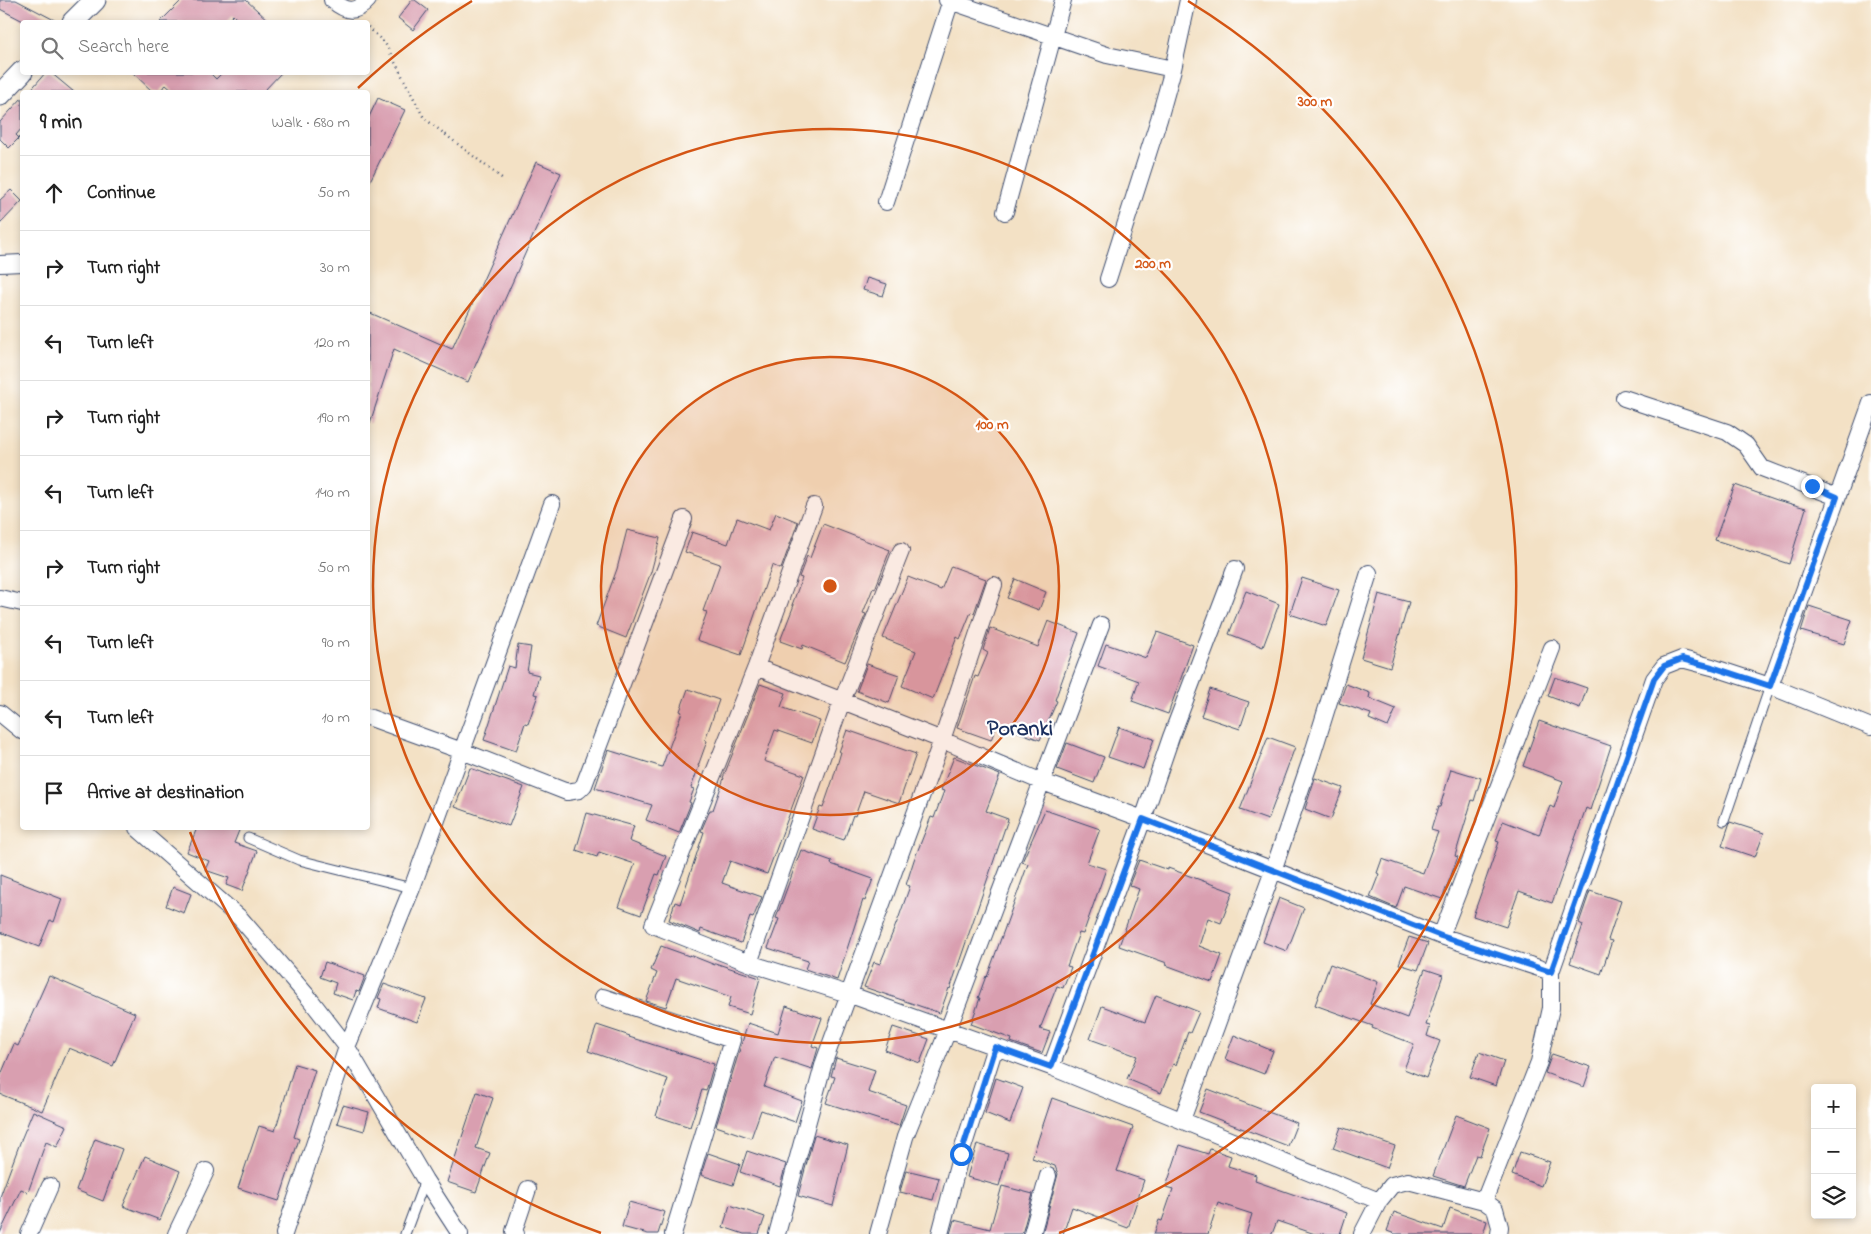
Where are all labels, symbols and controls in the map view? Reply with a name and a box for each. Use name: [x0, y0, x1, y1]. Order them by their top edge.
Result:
search box: [20, 20, 370, 75]
icon: search: [38, 34, 66, 62]
text: Search here: [78, 34, 169, 61]
text: 300 m: [1297, 91, 1333, 113]
text: 9 min: [40, 108, 82, 138]
text: Walk · 680 m: [271, 111, 350, 135]
icon: ahead: [40, 179, 68, 207]
text: Continue: [87, 180, 155, 207]
text: 50 m: [318, 181, 350, 205]
text: 200 m: [1134, 253, 1171, 275]
icon: right: [40, 254, 68, 282]
text: Turn right: [87, 255, 160, 282]
text: 30 m: [320, 256, 350, 280]
icon: left: [40, 329, 68, 357]
text: Turn left: [87, 330, 154, 357]
text: 120 m: [314, 331, 350, 355]
icon: right: [40, 404, 68, 432]
text: Turn right: [87, 405, 160, 432]
text: 190 m: [317, 406, 350, 430]
text: 100 m: [975, 414, 1009, 436]
route end: [1801, 475, 1824, 498]
icon: left: [40, 479, 68, 507]
text: Turn left: [87, 480, 154, 507]
text: 140 m: [315, 481, 350, 505]
icon: right: [40, 554, 68, 582]
text: Turn right: [87, 555, 160, 582]
text: 50 m: [318, 556, 350, 580]
centre of rings: [821, 577, 839, 595]
icon: left: [40, 629, 68, 657]
text: Turn left: [87, 630, 154, 657]
text: 90 m: [322, 631, 350, 655]
icon: left: [40, 704, 68, 732]
text: Turn left: [87, 705, 154, 732]
text: 10 m: [322, 706, 350, 730]
district label: Poranki: [987, 714, 1053, 746]
icon: arrive: [40, 779, 68, 807]
text: Arrive at destination: [87, 780, 244, 807]
map controls: [1811, 1084, 1856, 1219]
button: +: [1811, 1084, 1856, 1129]
button: −: [1811, 1129, 1856, 1174]
route start: [950, 1143, 973, 1166]
button: layers: [1811, 1174, 1856, 1219]

